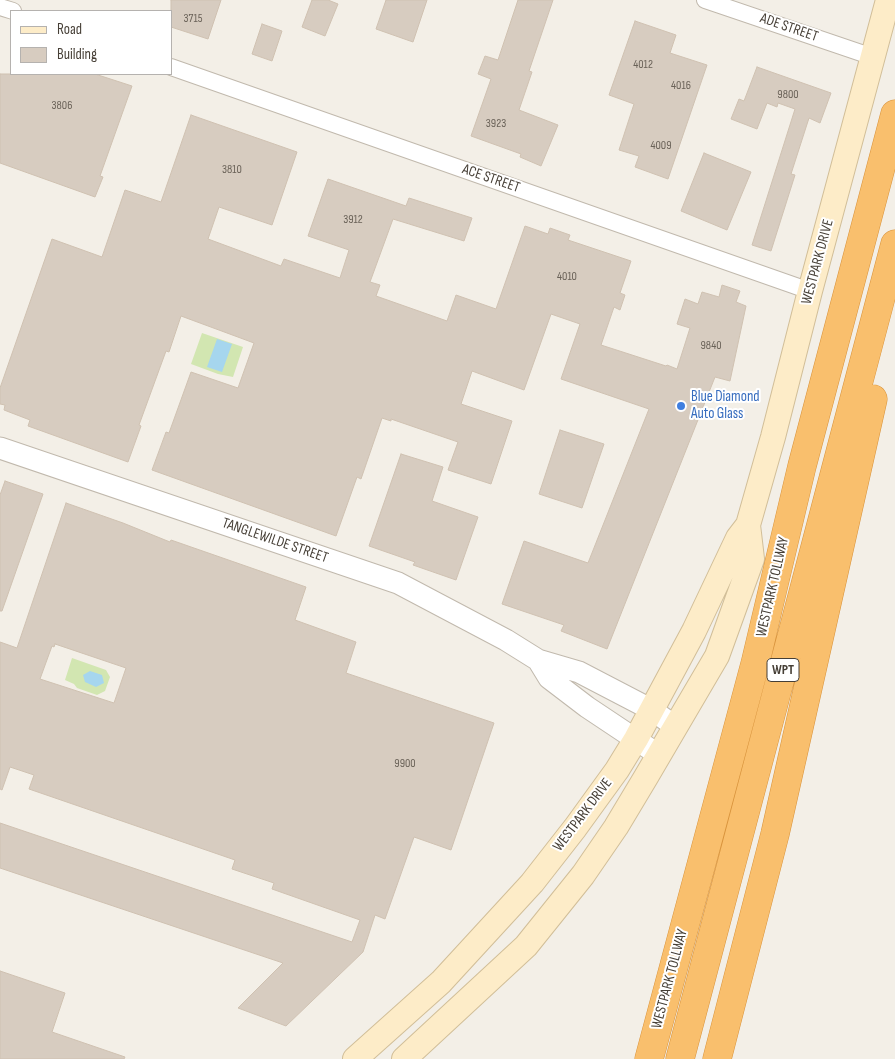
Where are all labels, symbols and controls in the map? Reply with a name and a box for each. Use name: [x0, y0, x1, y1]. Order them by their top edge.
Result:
legend: [10, 10, 172, 75]
street label: ADE STREET: [758, 10, 820, 46]
house number: 3715: [184, 12, 202, 26]
text: Road: [57, 20, 82, 39]
text: Building: [57, 45, 97, 64]
house number: 4012: [633, 58, 653, 72]
house number: 4016: [671, 79, 691, 93]
house number: 9800: [777, 88, 799, 102]
house number: 3806: [52, 99, 72, 113]
house number: 3923: [486, 117, 506, 131]
house number: 4009: [650, 139, 672, 153]
street label: ACE STREET: [460, 161, 522, 197]
house number: 3810: [222, 163, 242, 177]
house number: 3912: [343, 213, 363, 227]
street label: WESTPARK DRIVE: [798, 218, 838, 306]
house number: 4010: [557, 270, 577, 284]
house number: 9840: [700, 339, 722, 353]
place label: Blue Diamond Auto Glass: [691, 388, 760, 423]
marker: Blue Diamond Auto Glass: [675, 400, 687, 412]
street label: TANGLEWILDE STREET: [220, 514, 330, 568]
street label: WESTPARK TOLLWAY: [753, 535, 793, 639]
road number: WPT: [767, 658, 799, 682]
house number: 9900: [394, 757, 416, 771]
street label: WESTPARK DRIVE: [550, 775, 616, 855]
street label: WESTPARK TOLLWAY: [648, 927, 692, 1031]

